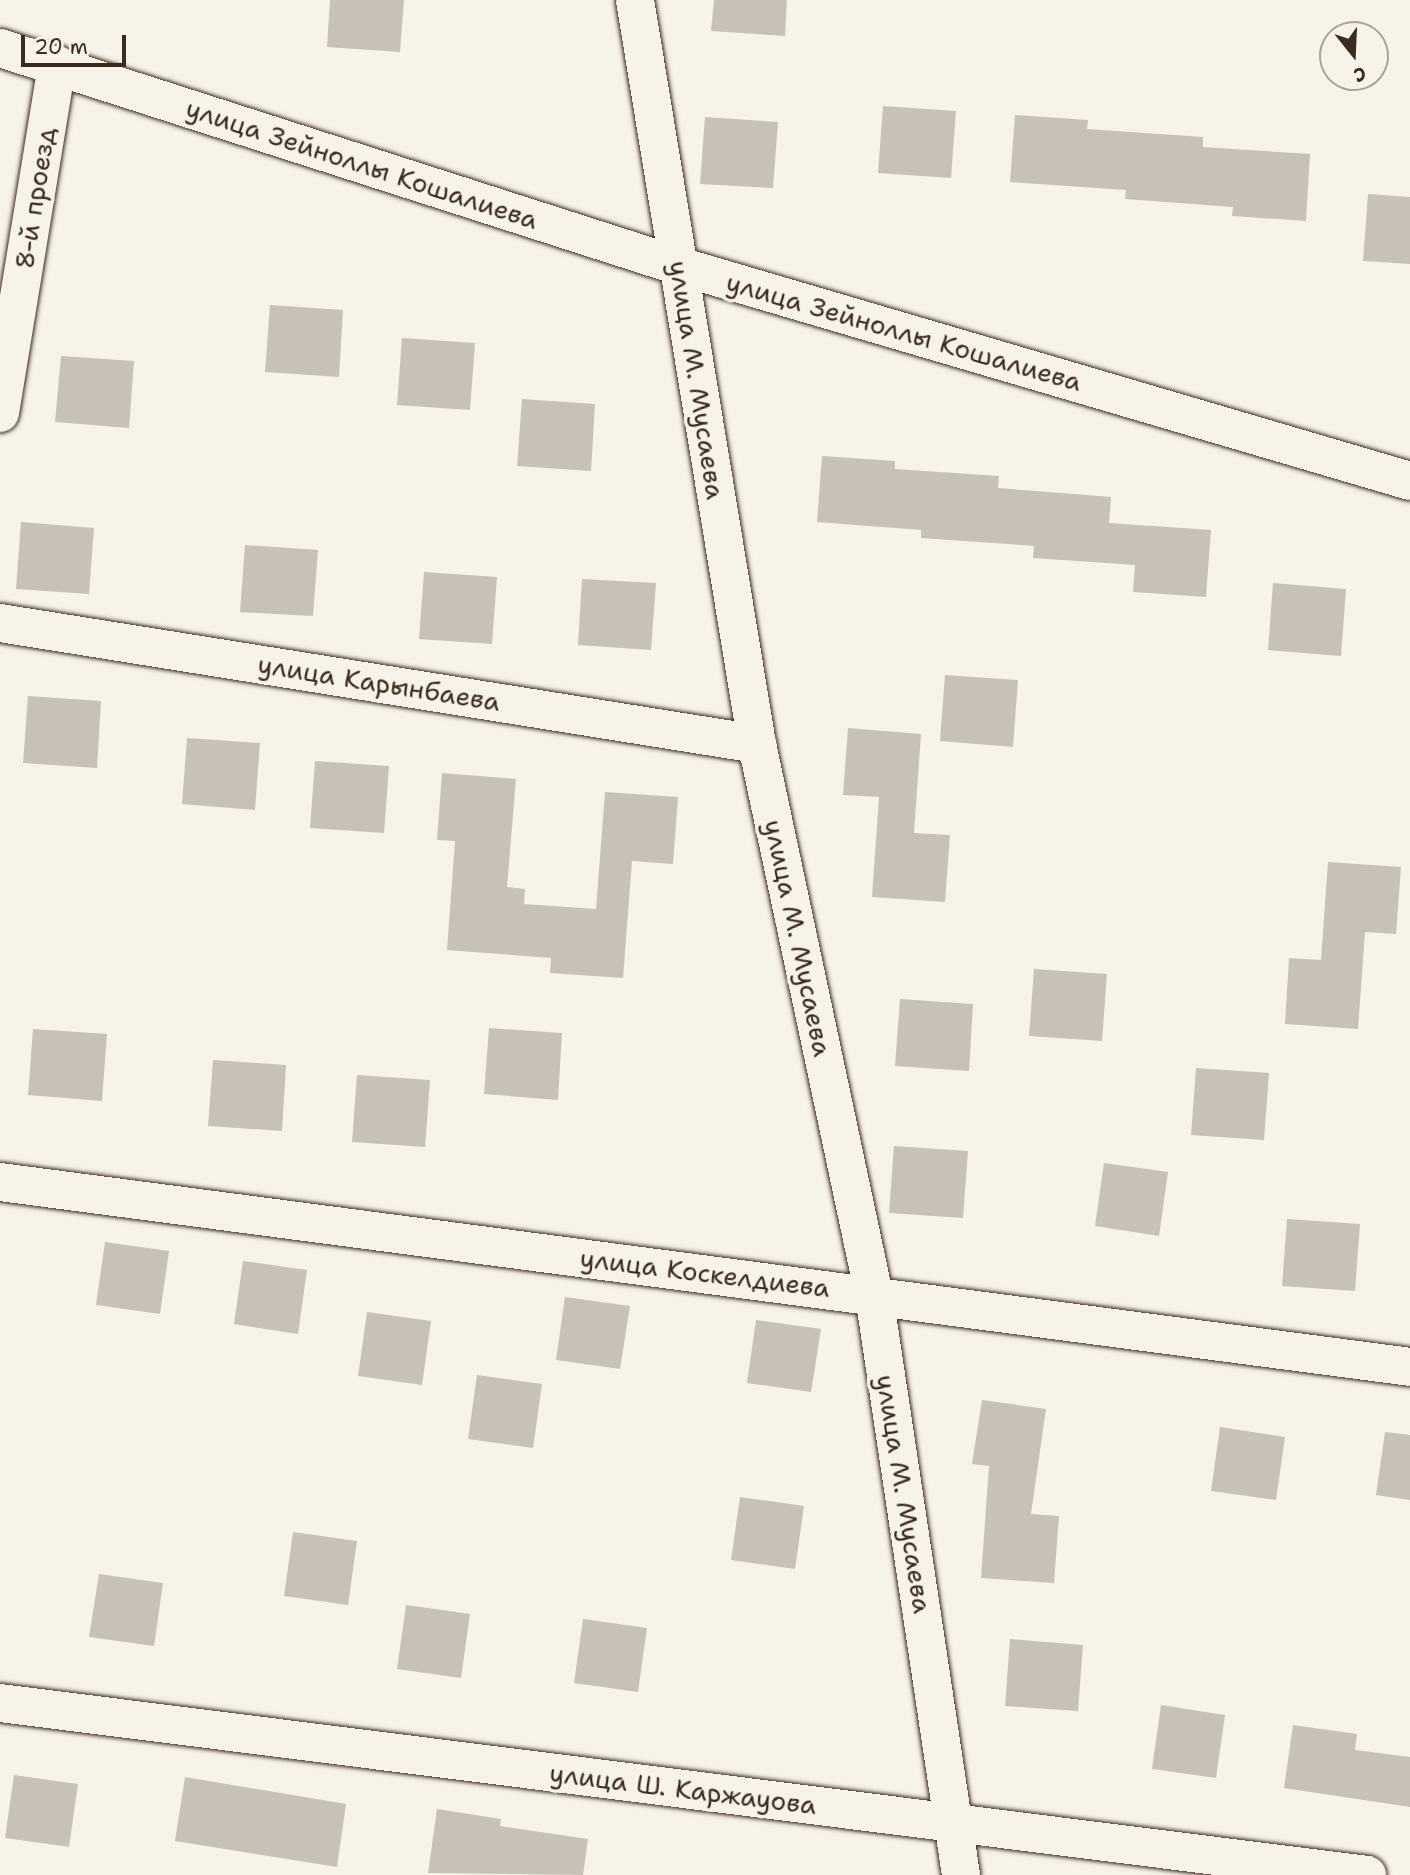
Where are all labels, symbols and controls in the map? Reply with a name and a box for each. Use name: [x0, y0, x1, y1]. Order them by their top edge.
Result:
scale bar: [24, 21, 130, 65]
north arrow: [1319, 21, 1389, 91]
text: 20 m: [34, 33, 88, 61]
text: С: [1351, 61, 1369, 88]
street label: улица Зейноллы Кошалиева: [182, 92, 542, 236]
street label: 8-й проезд: [8, 125, 62, 271]
street label: улица М. Мусаева: [663, 259, 731, 501]
street label: улица Зейноллы Кошалиева: [723, 266, 1085, 398]
street label: улица Карынбаева: [256, 648, 502, 718]
street label: улица М. Мусаева: [758, 817, 838, 1059]
street label: улица Коскелдиева: [578, 1242, 832, 1304]
street label: улица М. Мусаева: [870, 1373, 938, 1615]
street label: улица Ш. Каржауова: [548, 1757, 818, 1821]

